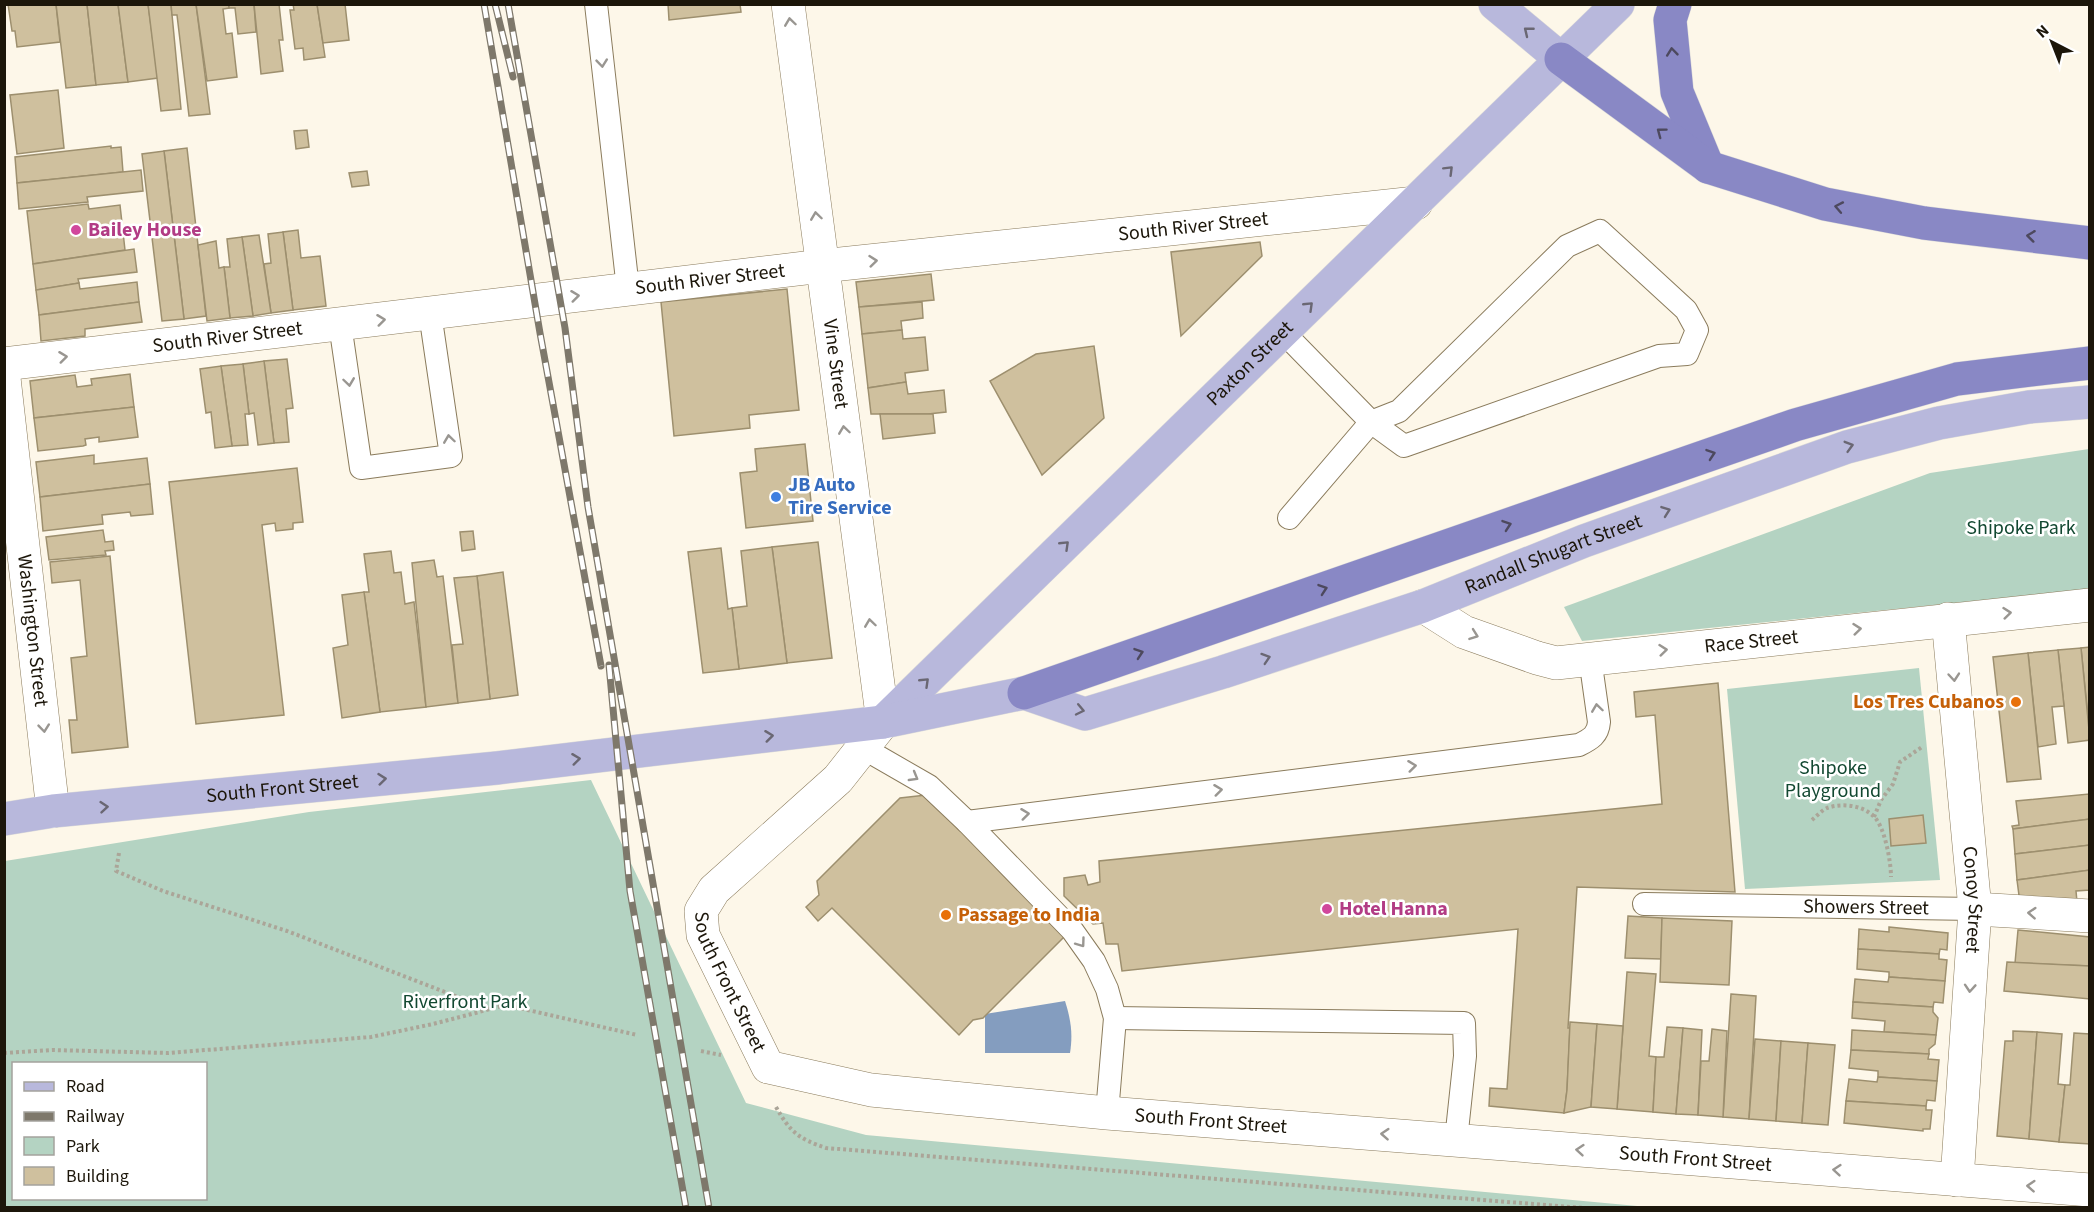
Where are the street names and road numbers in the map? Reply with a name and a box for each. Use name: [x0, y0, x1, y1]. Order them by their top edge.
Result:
street label: South River Street: [1117, 205, 1270, 249]
street label: South River Street: [633, 257, 787, 302]
street label: South River Street: [151, 314, 304, 360]
street label: Paxton Street: [1200, 314, 1300, 412]
street label: Vine Street: [816, 317, 855, 411]
street label: Randall Shugart Street: [1461, 507, 1646, 602]
street label: Washington Street: [10, 553, 55, 708]
street label: Race Street: [1703, 623, 1800, 661]
street label: South Front Street: [205, 767, 360, 810]
street label: Conoy Street: [1955, 845, 1989, 955]
street label: Showers Street: [1803, 892, 1929, 922]
street label: South Front Street: [687, 910, 773, 1058]
street label: South Front Street: [1133, 1101, 1288, 1141]
street label: South Front Street: [1618, 1139, 1773, 1179]

